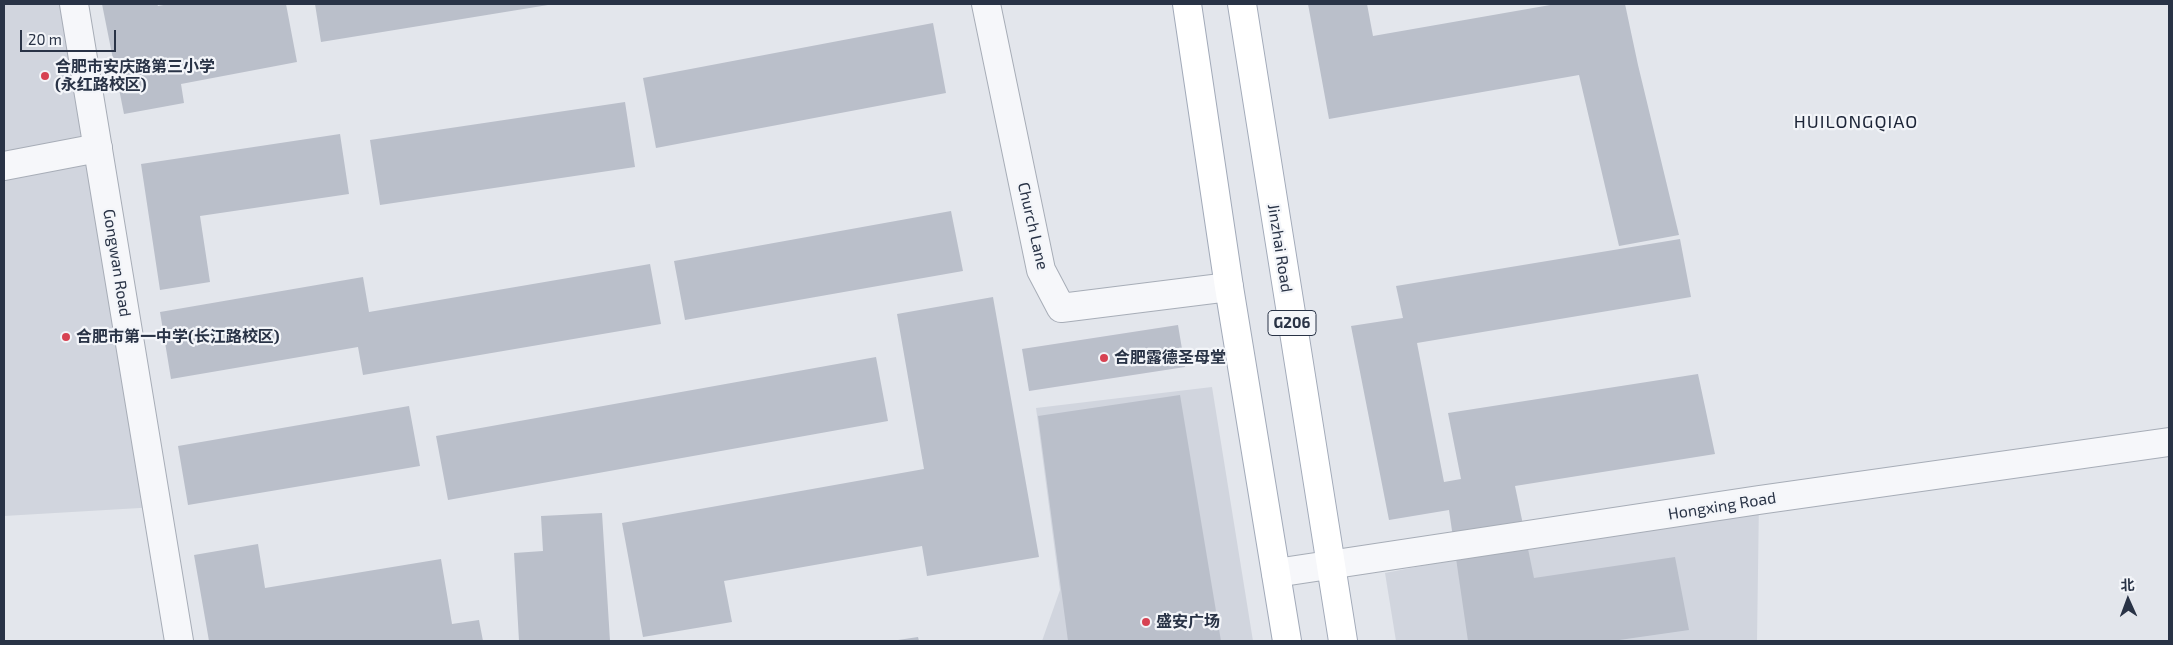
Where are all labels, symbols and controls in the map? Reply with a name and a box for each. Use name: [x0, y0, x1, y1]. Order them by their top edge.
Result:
scale bar: [22, 20, 119, 52]
text: 20 m: [28, 30, 62, 48]
place label: 合肥市安庆路第三小学 (永红路校区): [55, 57, 215, 95]
marker: 合肥市安庆路第三小学 (永红路校区): [39, 70, 51, 82]
district label: HUILONGQIAO: [1792, 111, 1920, 133]
street label: Church Lane: [1014, 180, 1052, 272]
street label: Jinzhai Road: [1264, 202, 1296, 294]
street label: Gongwan Road: [99, 208, 135, 318]
road number: G206: [1268, 310, 1316, 336]
place label: 合肥市第一中学(长江路校区): [76, 327, 280, 347]
marker: 合肥市第一中学(长江路校区): [60, 331, 72, 343]
place label: 合肥露德圣母堂: [1114, 348, 1226, 368]
marker: 合肥露德圣母堂: [1098, 352, 1110, 364]
street label: Hongxing Road: [1667, 488, 1777, 524]
north arrow: [2103, 575, 2153, 625]
text: 北: [2120, 576, 2135, 593]
place label: 盛安广场: [1156, 612, 1220, 632]
marker: 盛安广场: [1140, 616, 1152, 628]

